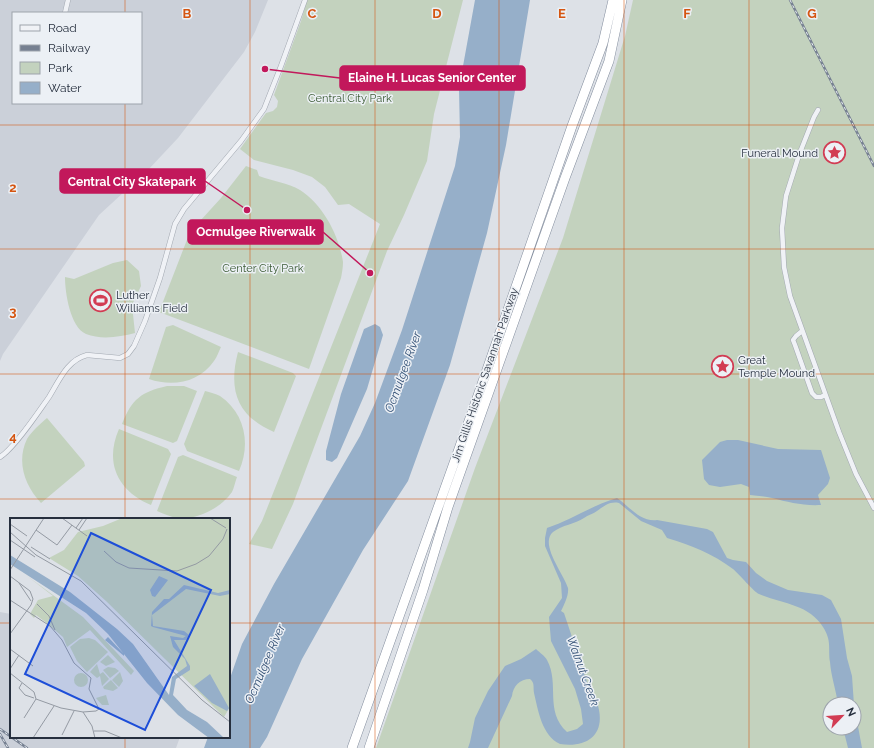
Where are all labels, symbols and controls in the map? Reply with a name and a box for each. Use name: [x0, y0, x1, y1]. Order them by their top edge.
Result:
text: B: [183, 6, 192, 21]
text: C: [308, 6, 317, 21]
text: D: [432, 6, 442, 21]
text: E: [558, 6, 566, 21]
text: F: [683, 6, 691, 21]
text: G: [807, 6, 817, 21]
legend: [12, 12, 142, 104]
text: Road: [48, 21, 77, 35]
text: Railway: [48, 41, 91, 55]
text: Park: [48, 61, 73, 75]
callout: Elaine H. Lucas Senior Center: [340, 66, 525, 90]
text: Elaine H. Lucas Senior Center: [348, 71, 516, 85]
text: Water: [48, 81, 82, 95]
park label: Central City Park: [308, 92, 392, 105]
place icon: Funeral Mound: [821, 140, 847, 166]
place label: Funeral Mound: [741, 147, 818, 160]
callout: Central City Skatepark: [60, 169, 205, 193]
text: Central City Skatepark: [68, 175, 197, 189]
text: 2: [9, 180, 17, 195]
callout: Ocmulgee Riverwalk: [188, 220, 323, 244]
text: Ocmulgee Riverwalk: [196, 225, 316, 239]
park label: Center City Park: [222, 262, 304, 275]
street label: Jim Gillis Historic Savannah Parkway: [449, 286, 521, 464]
sports icon: Luther Williams Field: [88, 288, 114, 314]
place label: Luther Williams Field: [116, 289, 188, 315]
text: 3: [9, 304, 17, 319]
water label: Ocmulgee River: [382, 329, 424, 414]
place icon: Great Temple Mound: [710, 353, 736, 379]
place label: Great Temple Mound: [738, 354, 815, 380]
text: 4: [9, 429, 17, 444]
inset map: [10, 518, 230, 738]
water label: Ocmulgee River: [242, 621, 288, 706]
water label: Walnut Creek: [564, 634, 602, 708]
north arrow: [822, 696, 862, 736]
text: N: [843, 705, 858, 719]

